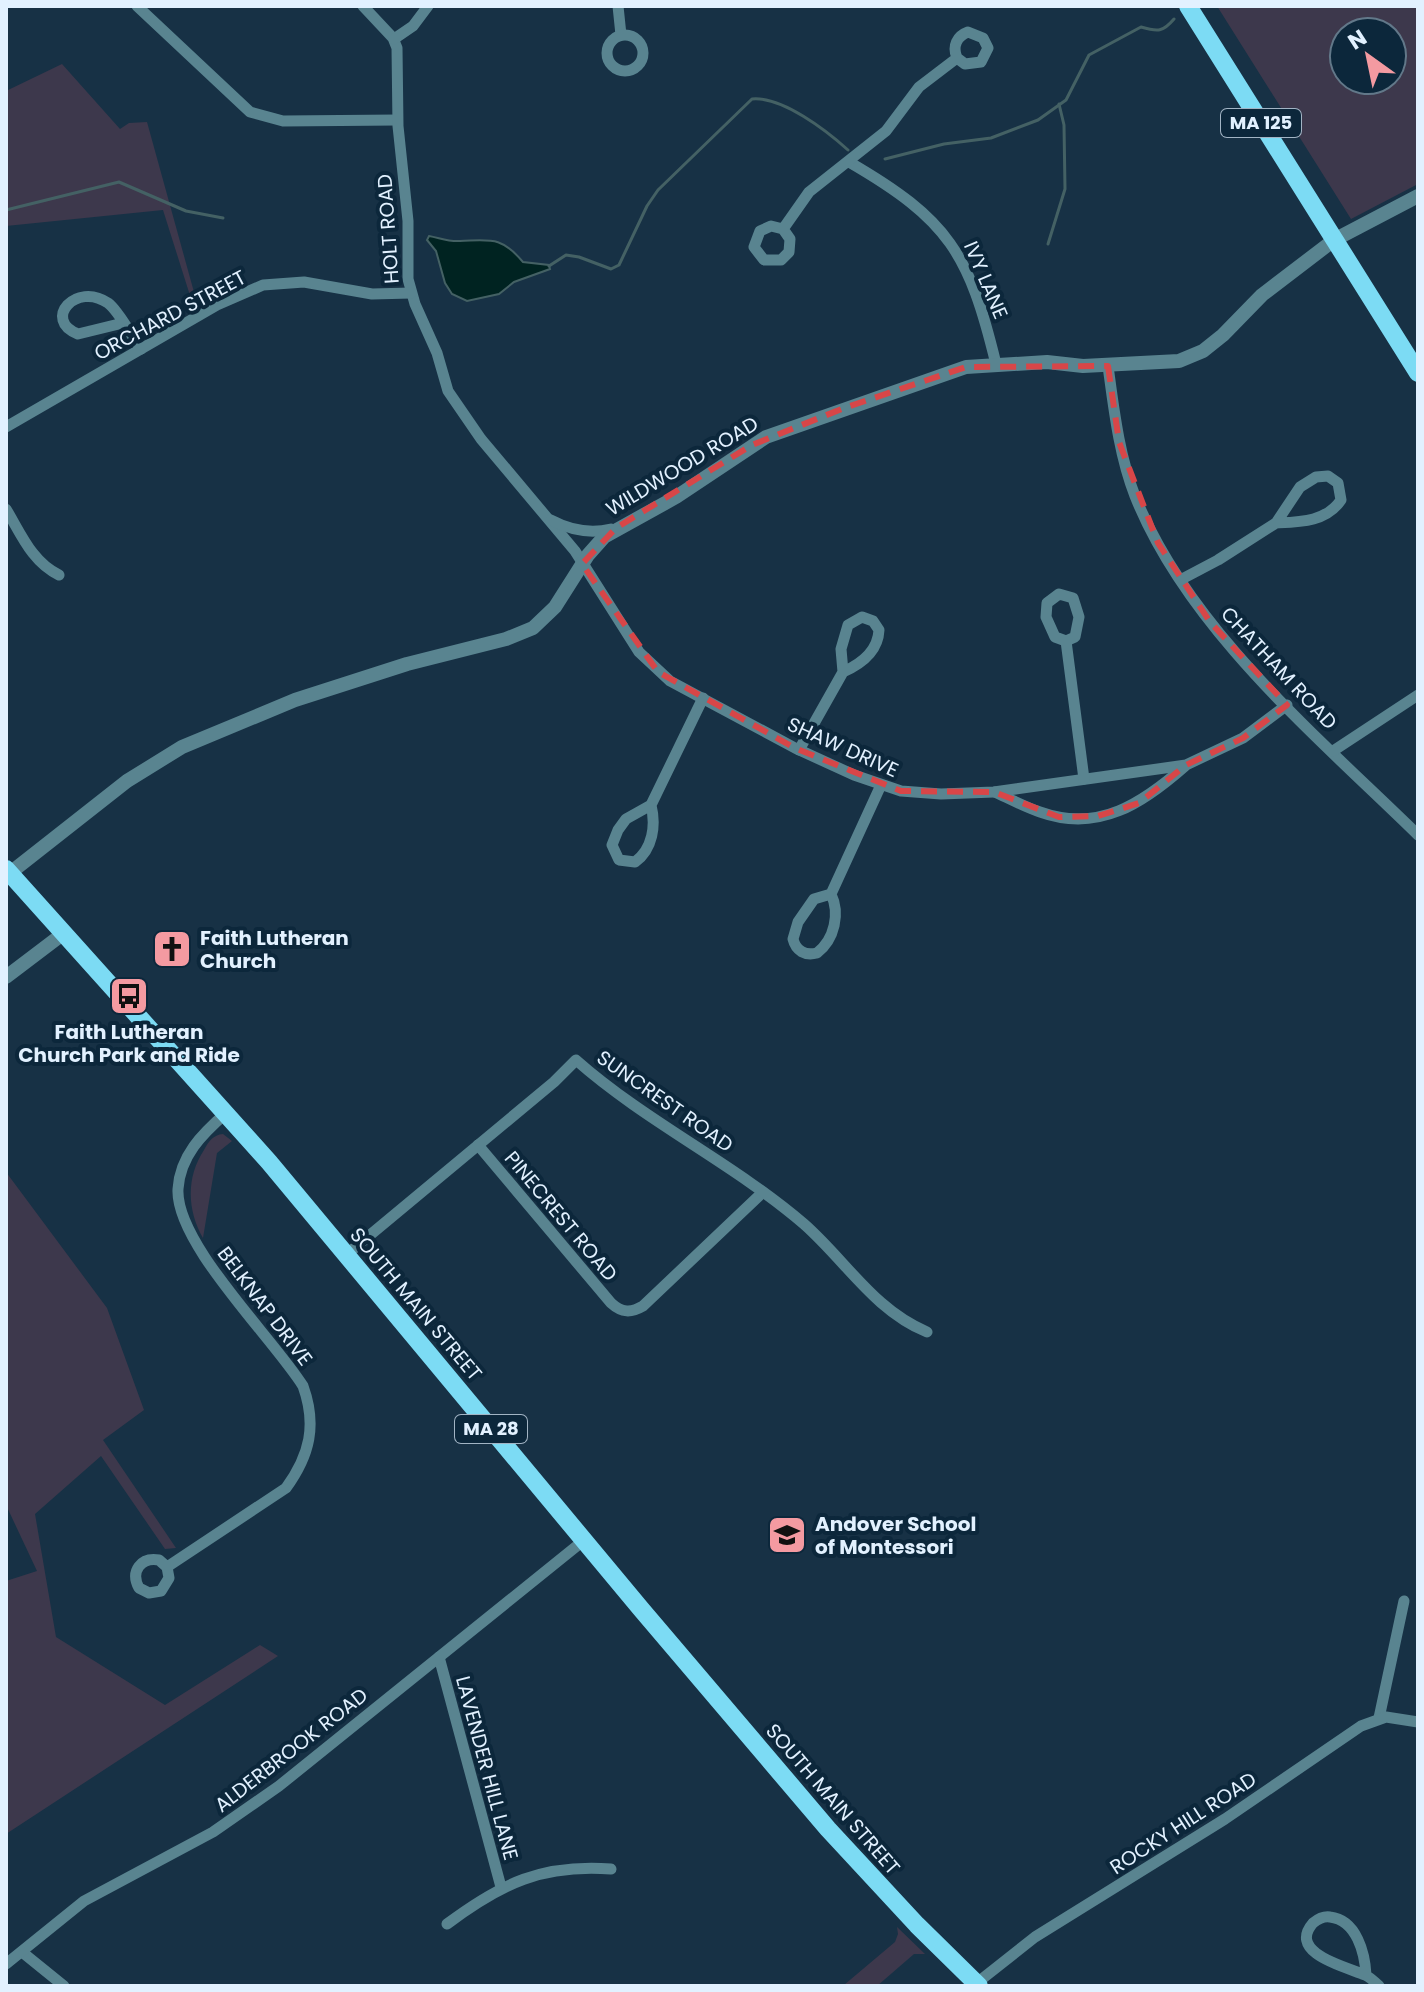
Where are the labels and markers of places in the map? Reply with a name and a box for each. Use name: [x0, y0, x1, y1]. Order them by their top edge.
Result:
place label: Faith Lutheran Church: [200, 924, 349, 975]
church icon: Faith Lutheran Church: [151, 928, 193, 970]
bus stop icon: Faith Lutheran Church Park and Ride: [108, 975, 150, 1017]
place label: Faith Lutheran Church Park and Ride: [18, 1018, 240, 1069]
place label: Andover School of Montessori: [815, 1510, 976, 1561]
school or university icon: Andover School of Montessori: [766, 1514, 808, 1556]

